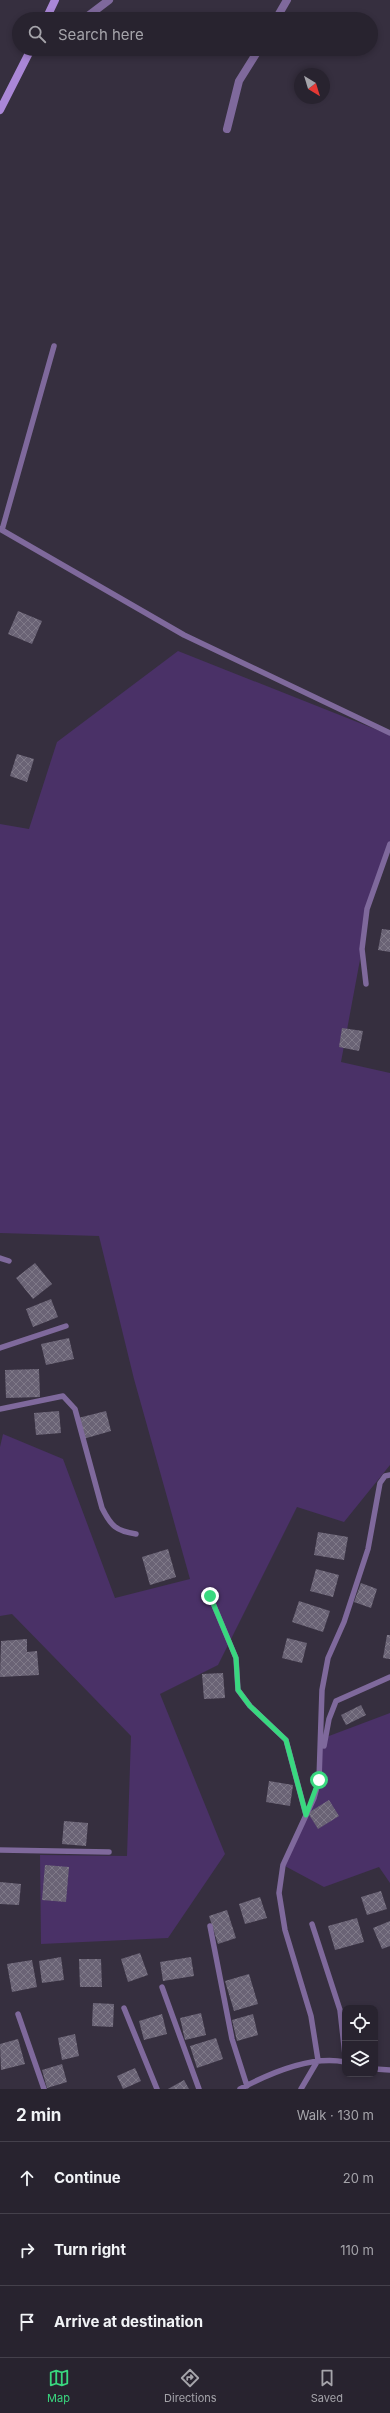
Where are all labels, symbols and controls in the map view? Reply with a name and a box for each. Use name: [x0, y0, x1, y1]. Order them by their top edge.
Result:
search box: [12, 12, 378, 56]
icon: search: [26, 23, 48, 45]
text: Search here: [58, 25, 144, 44]
north arrow: [294, 68, 330, 104]
route end: [201, 1587, 219, 1605]
route start: [310, 1771, 328, 1789]
map controls: [342, 2005, 378, 2077]
button: locate: [342, 2005, 378, 2041]
button: layers: [342, 2041, 378, 2077]
text: 2 min: [16, 2105, 61, 2125]
text: Walk · 130 m: [297, 2107, 374, 2123]
icon: ahead: [16, 2167, 38, 2189]
text: Continue: [54, 2168, 121, 2187]
text: 20 m: [343, 2170, 374, 2186]
icon: right: [16, 2239, 38, 2261]
text: Turn right: [54, 2240, 126, 2259]
text: 110 m: [340, 2242, 374, 2258]
icon: arrive: [16, 2311, 38, 2333]
text: Arrive at destination: [54, 2312, 203, 2331]
tab: Map: [47, 2367, 70, 2405]
tab: Directions: [164, 2367, 217, 2405]
tab: Saved: [311, 2367, 343, 2405]

